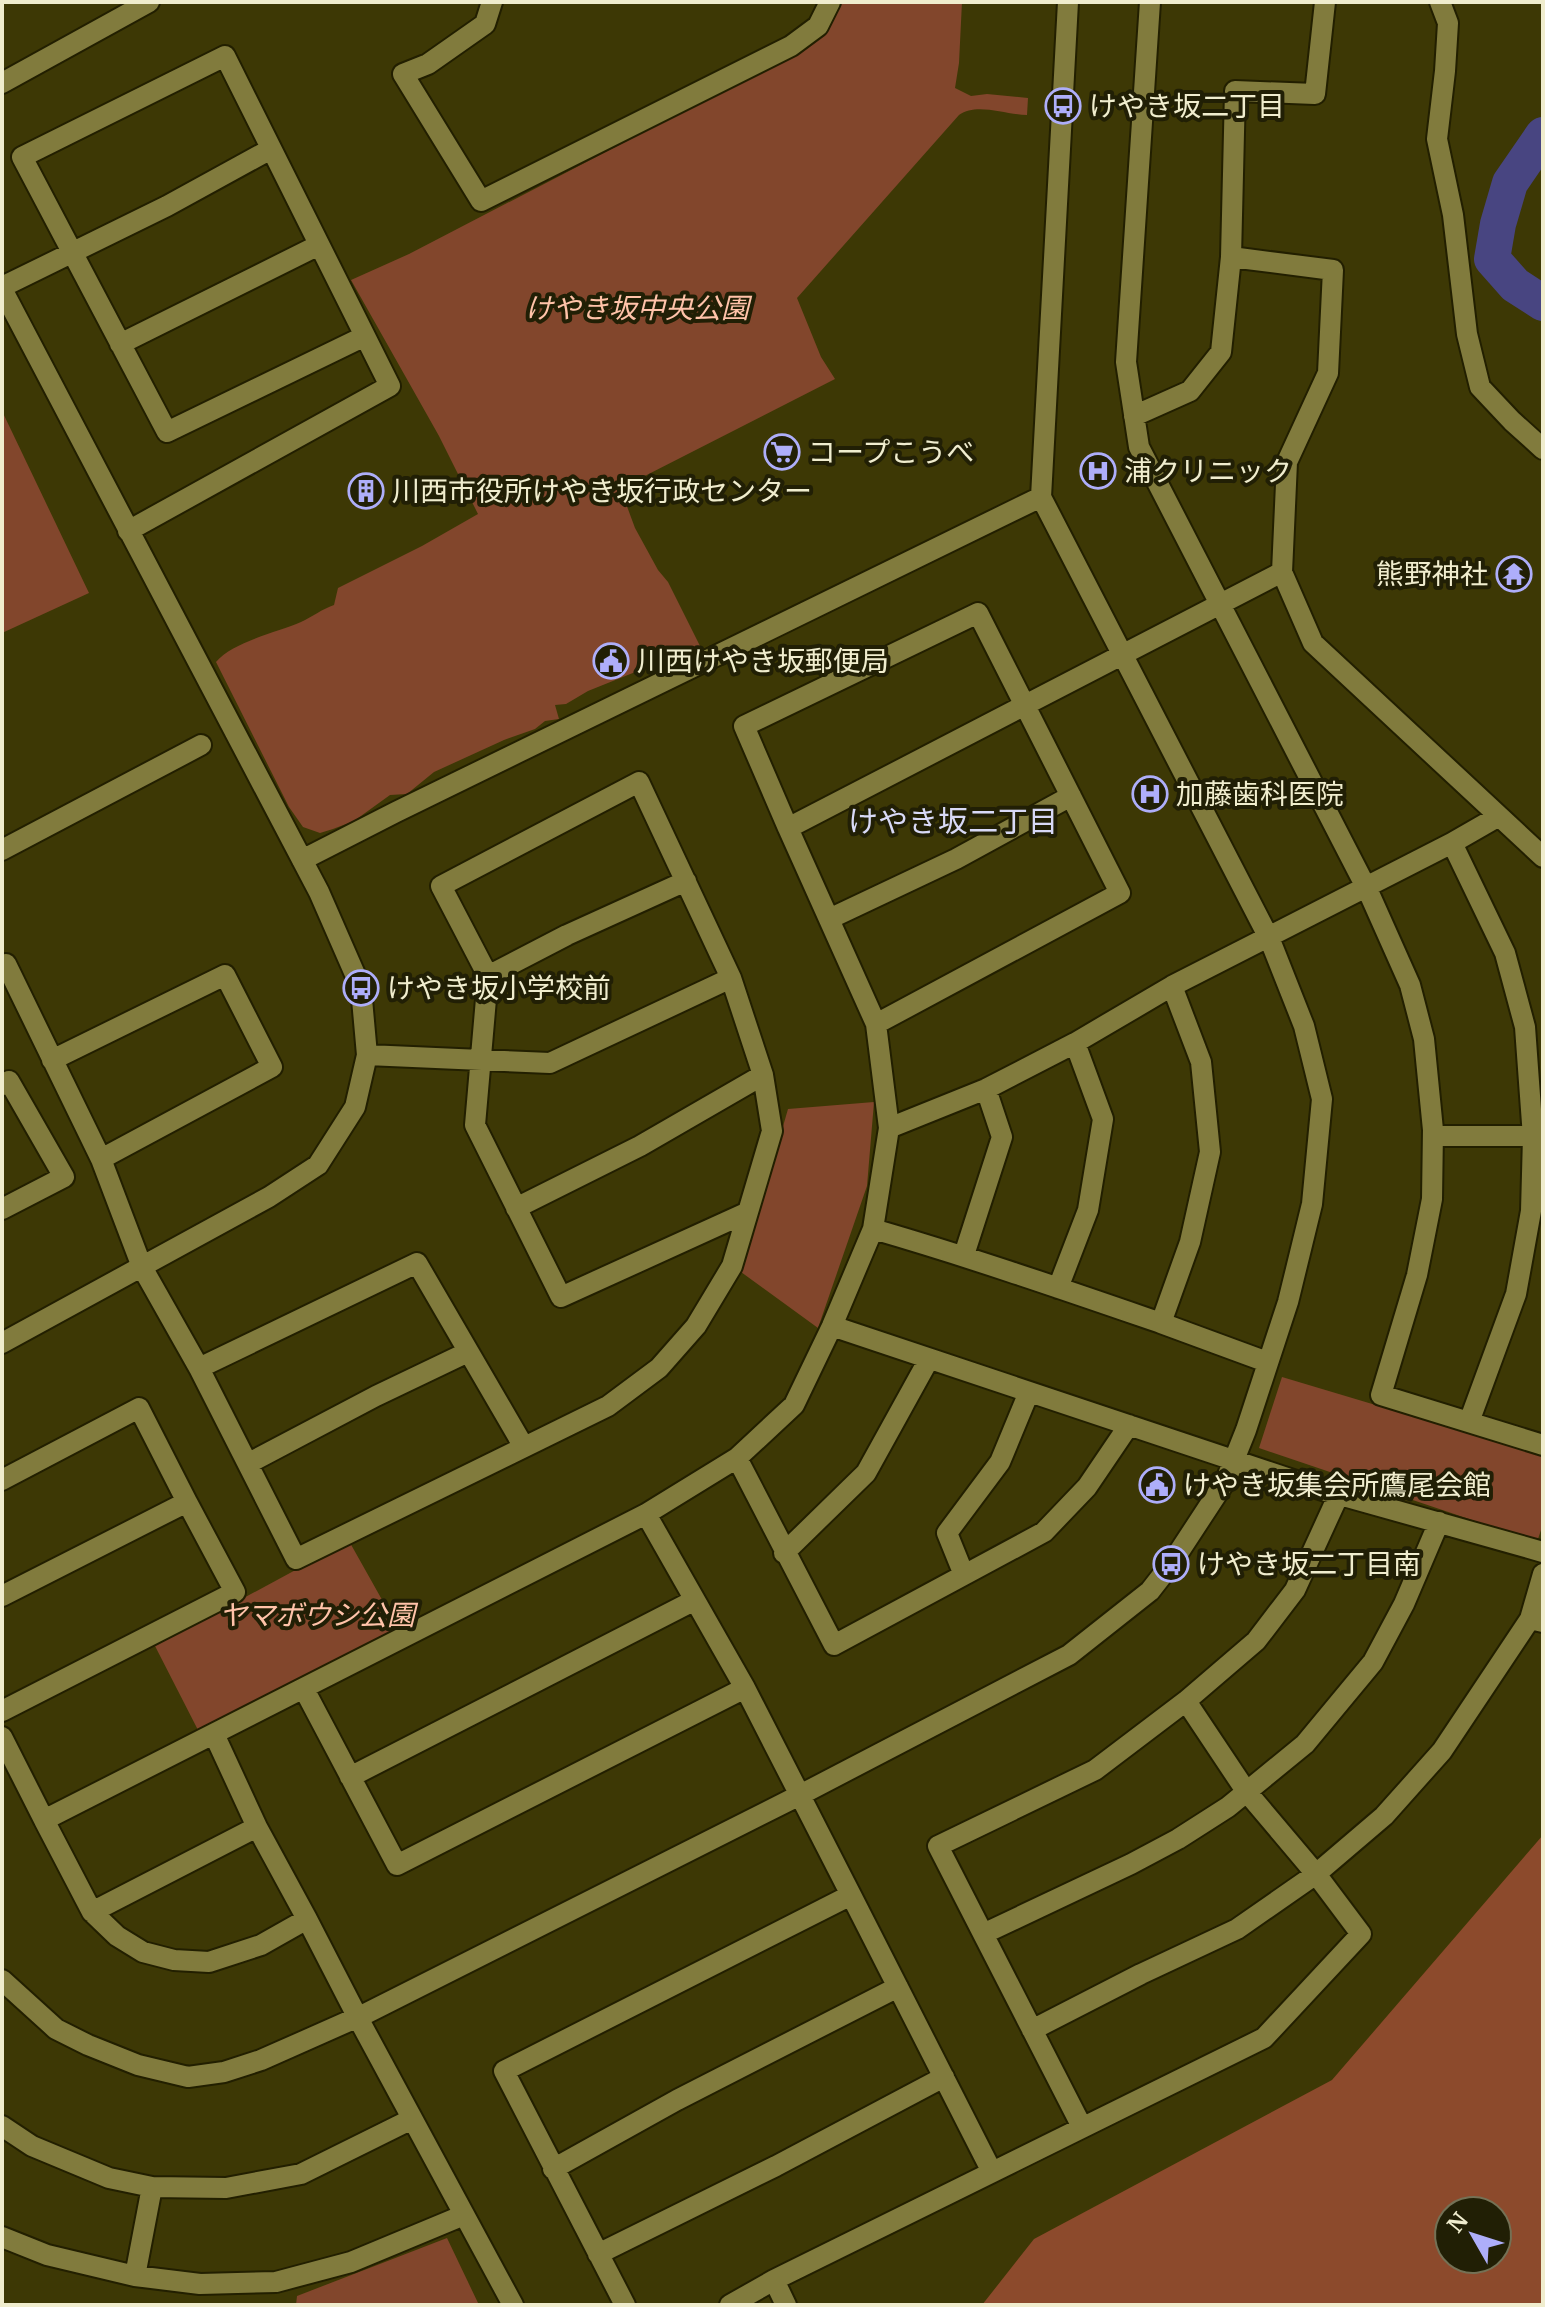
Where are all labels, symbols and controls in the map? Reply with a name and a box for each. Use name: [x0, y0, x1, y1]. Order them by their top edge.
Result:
bus stop icon: けやき坂二丁目: [1044, 87, 1082, 125]
place label: けやき坂二丁目: [1089, 88, 1285, 124]
park label: けやき坂中央公園: [525, 290, 753, 326]
supermarket icon: コープこうべ: [763, 433, 801, 471]
place label: コープこうべ: [808, 434, 974, 470]
hospital icon: 浦クリニック: [1079, 452, 1117, 490]
place label: 浦クリニック: [1124, 453, 1292, 489]
building icon: 川西市役所けやき坂行政センター: [347, 472, 385, 510]
place label: 川西市役所けやき坂行政センター: [392, 473, 812, 509]
temple icon: 熊野神社: [1495, 555, 1533, 593]
place label: 熊野神社: [1376, 556, 1488, 592]
public building icon: 川西けやき坂郵便局: [592, 642, 630, 680]
place label: 川西けやき坂郵便局: [637, 643, 889, 679]
hospital icon: 加藤歯科医院: [1131, 775, 1169, 813]
place label: 加藤歯科医院: [1176, 776, 1344, 812]
district label: けやき坂二丁目: [848, 802, 1058, 840]
bus stop icon: けやき坂小学校前: [342, 969, 380, 1007]
place label: けやき坂小学校前: [387, 970, 611, 1006]
public building icon: けやき坂集会所鷹尾会館: [1138, 1466, 1176, 1504]
place label: けやき坂集会所鷹尾会館: [1183, 1467, 1491, 1503]
bus stop icon: けやき坂二丁目南: [1152, 1545, 1190, 1583]
place label: けやき坂二丁目南: [1197, 1546, 1421, 1582]
park label: ヤマボウシ公園: [219, 1597, 419, 1633]
north arrow: [1433, 2195, 1513, 2275]
text: N: [1441, 2206, 1474, 2238]

